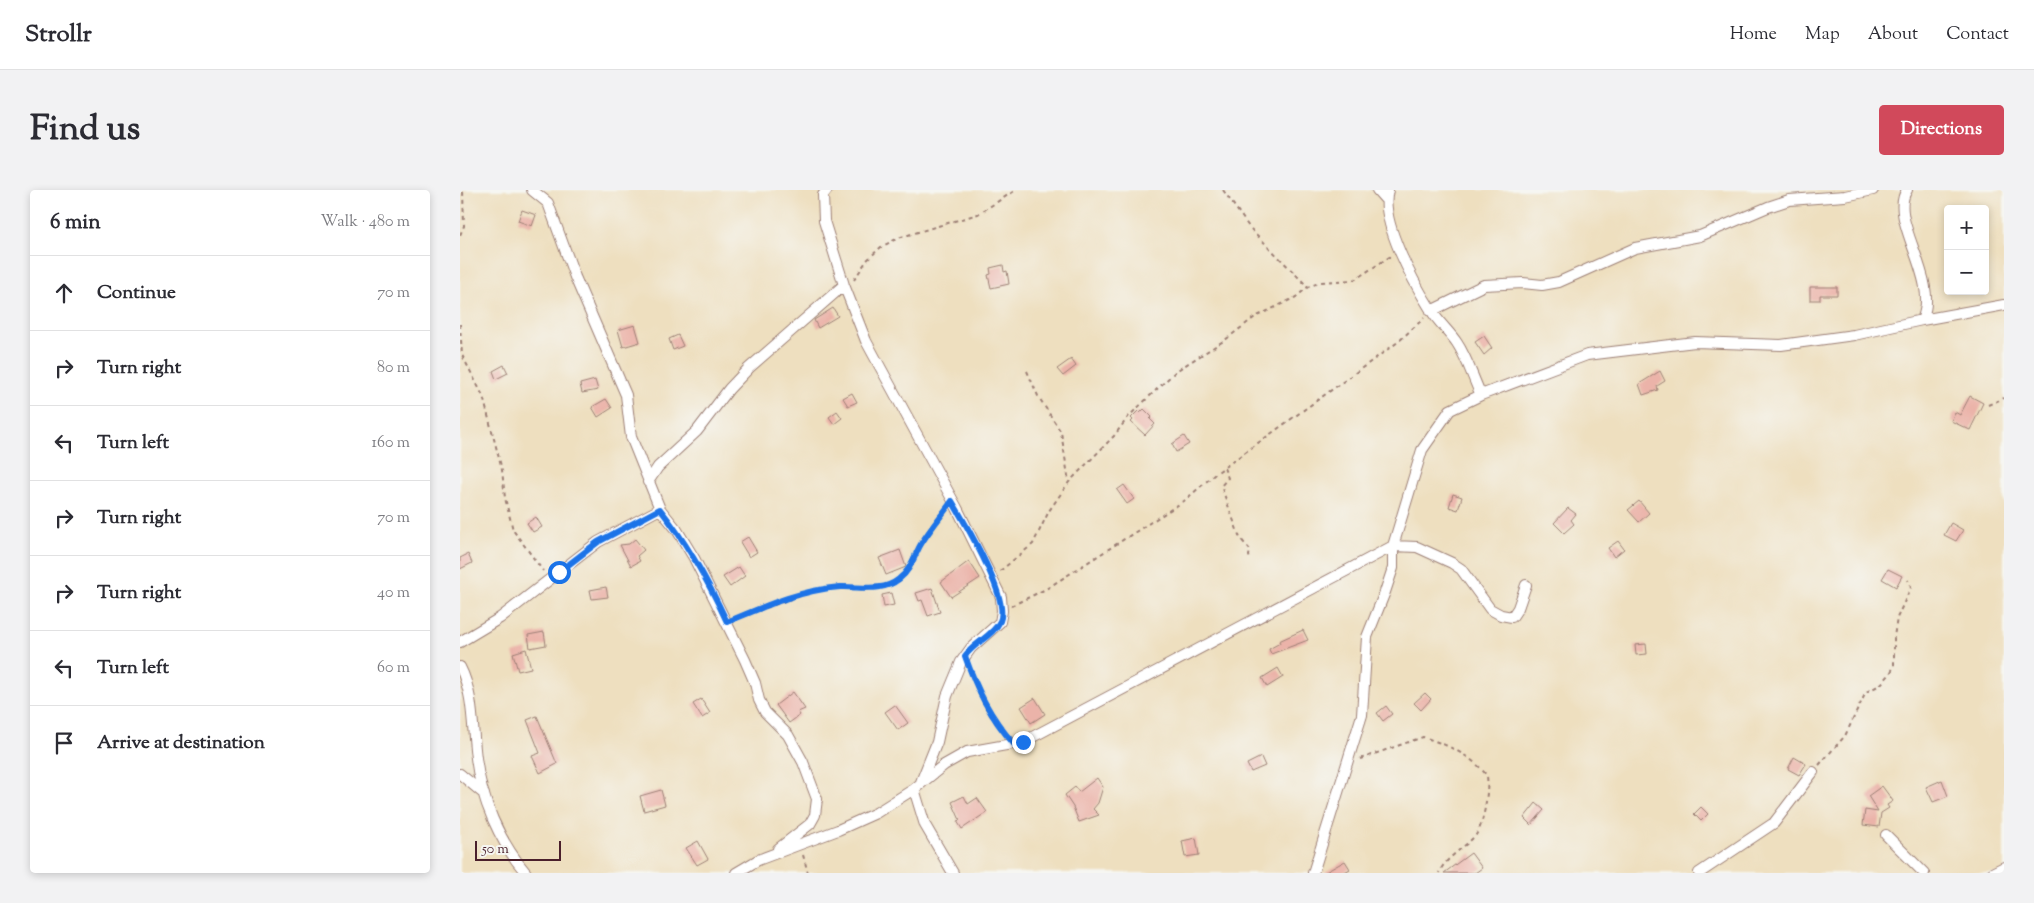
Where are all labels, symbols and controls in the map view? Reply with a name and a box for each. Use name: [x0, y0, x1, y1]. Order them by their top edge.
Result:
text: Strollr: [25, 18, 92, 52]
text: Home: [1730, 22, 1777, 48]
text: Map: [1805, 22, 1840, 48]
text: About: [1868, 22, 1918, 48]
text: Contact: [1946, 22, 2009, 48]
text: Find us: [30, 105, 140, 156]
button: Directions: [1879, 105, 2004, 155]
map controls: [1944, 205, 1989, 295]
button: +: [1944, 205, 1989, 250]
text: 6 min: [50, 208, 101, 238]
text: Walk · 480 m: [320, 211, 410, 234]
button: −: [1944, 250, 1989, 295]
icon: ahead: [50, 279, 78, 307]
text: Continue: [97, 280, 176, 307]
text: 70 m: [377, 282, 410, 305]
icon: right: [50, 354, 78, 382]
text: Turn right: [97, 355, 181, 382]
text: 80 m: [377, 357, 410, 380]
icon: left: [50, 429, 78, 457]
text: Turn left: [97, 430, 169, 457]
text: 160 m: [372, 432, 410, 455]
icon: right: [50, 504, 78, 532]
text: Turn right: [97, 505, 181, 532]
text: 70 m: [377, 507, 410, 530]
route start: [548, 561, 571, 584]
icon: right: [50, 579, 78, 607]
text: Turn right: [97, 580, 181, 607]
text: 40 m: [377, 582, 410, 605]
icon: left: [50, 654, 78, 682]
text: Turn left: [97, 655, 169, 682]
text: 60 m: [377, 657, 410, 680]
icon: arrive: [50, 729, 78, 757]
text: Arrive at destination: [97, 730, 265, 757]
route end: [1012, 731, 1035, 754]
scale bar: [475, 838, 561, 861]
text: 50 m: [482, 840, 509, 860]

